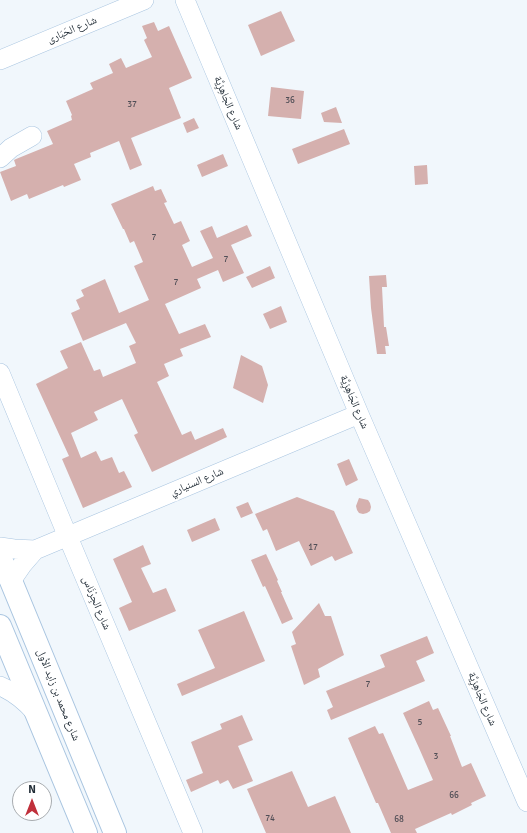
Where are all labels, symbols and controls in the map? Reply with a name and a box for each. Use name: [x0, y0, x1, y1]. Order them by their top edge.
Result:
street label: شارع الحَبَارى: [45, 14, 99, 46]
street label: شارع الجَاهِزِيَّة: [211, 74, 245, 132]
house number: 36: [285, 96, 295, 106]
house number: 37: [127, 100, 137, 110]
house number: 7: [152, 233, 156, 243]
house number: 7: [224, 255, 228, 265]
house number: 7: [174, 278, 178, 288]
street label: شارع الجَاهِزِيَّة: [337, 373, 371, 431]
street label: شارع السنياري: [168, 465, 226, 499]
house number: 17: [308, 543, 318, 553]
street label: شارع الجِرْنَاس: [79, 574, 113, 632]
street label: شارع محمد بن زايد الأول: [34, 647, 82, 743]
street label: شارع الجَاهِزِيَّة: [465, 670, 499, 728]
house number: 7: [366, 680, 370, 690]
house number: 5: [418, 718, 422, 728]
house number: 3: [434, 752, 438, 762]
north arrow: [12, 781, 52, 821]
text: N: [28, 783, 36, 796]
house number: 66: [449, 791, 459, 801]
house number: 74: [265, 814, 275, 824]
house number: 68: [394, 815, 404, 825]

